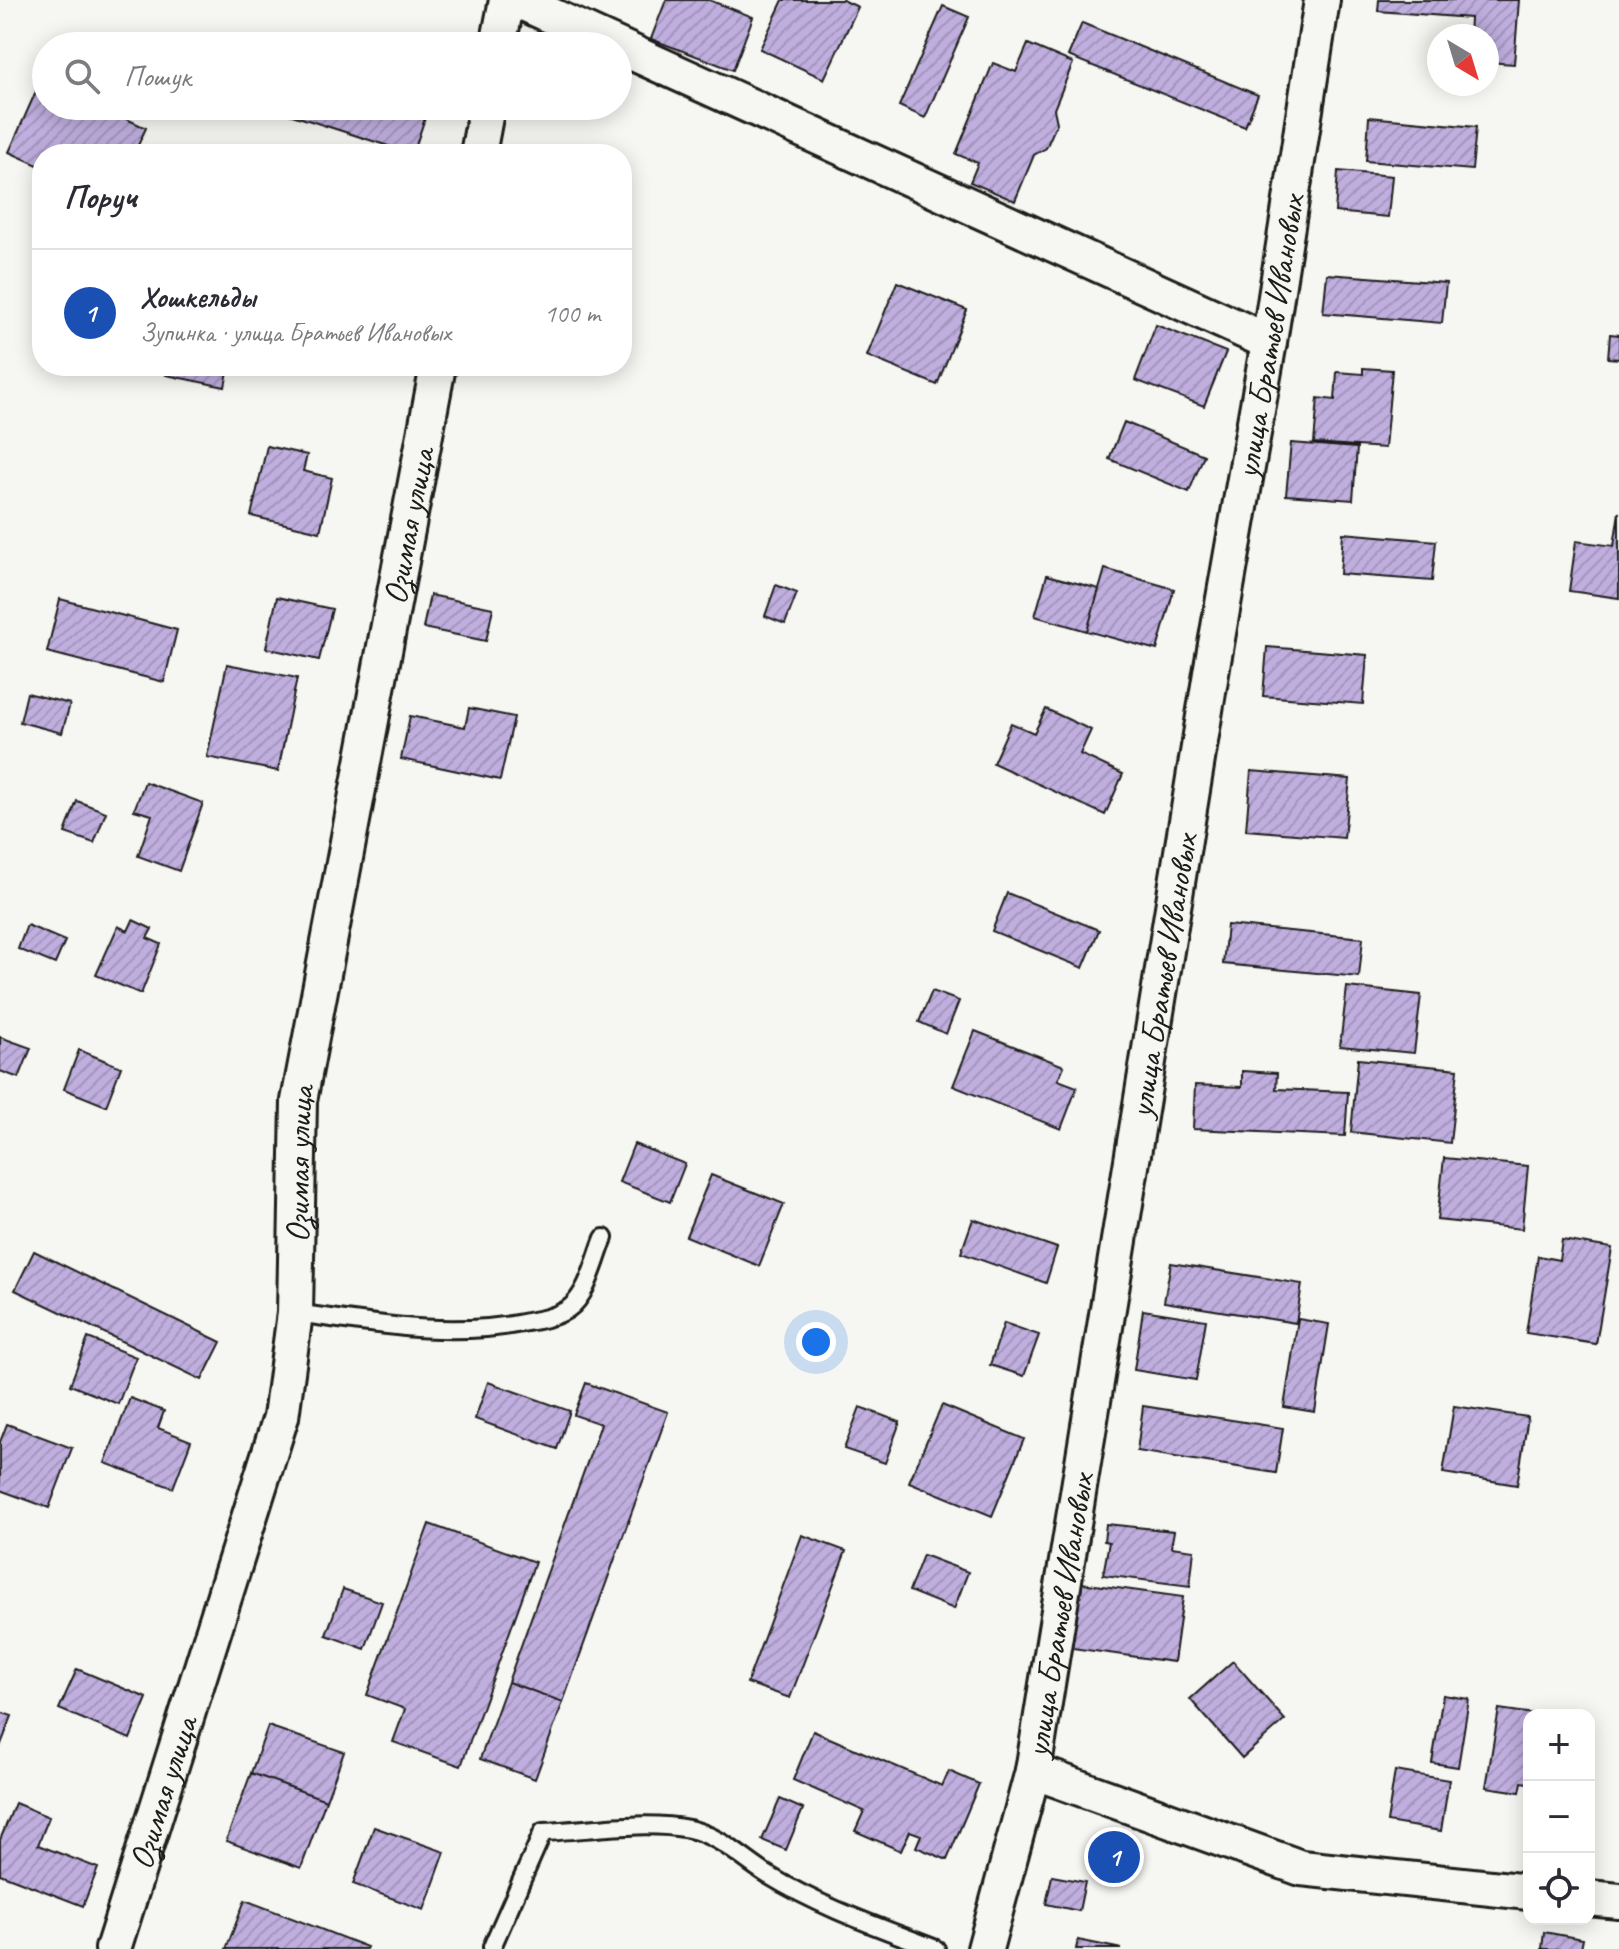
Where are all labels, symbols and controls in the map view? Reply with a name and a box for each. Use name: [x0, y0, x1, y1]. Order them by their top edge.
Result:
north arrow: [1427, 24, 1499, 96]
search box: [32, 32, 632, 120]
icon: search: [60, 54, 104, 98]
text: Пошук: [124, 57, 191, 95]
text: Поруч: [64, 175, 137, 218]
street label: улица Братьев Ивановых: [1224, 190, 1314, 484]
text: Хошкельды: [140, 278, 256, 316]
text: 1: [84, 297, 96, 330]
text: 100 m: [544, 297, 600, 330]
text: Зупинка · улица Братьев Ивановых: [140, 316, 451, 349]
street label: Озимая улица: [372, 442, 445, 608]
street label: улица Братьев Ивановых: [1118, 829, 1207, 1122]
street label: Озимая улица: [275, 1078, 324, 1243]
your location: [796, 1322, 836, 1362]
street label: улица Братьев Ивановых: [1014, 1469, 1103, 1762]
street label: Озимая улица: [119, 1708, 208, 1874]
map controls: [1523, 1709, 1595, 1925]
button: +: [1523, 1709, 1595, 1781]
button: −: [1523, 1781, 1595, 1853]
pin: 1: [1088, 1827, 1140, 1887]
button: locate: [1523, 1853, 1595, 1925]

